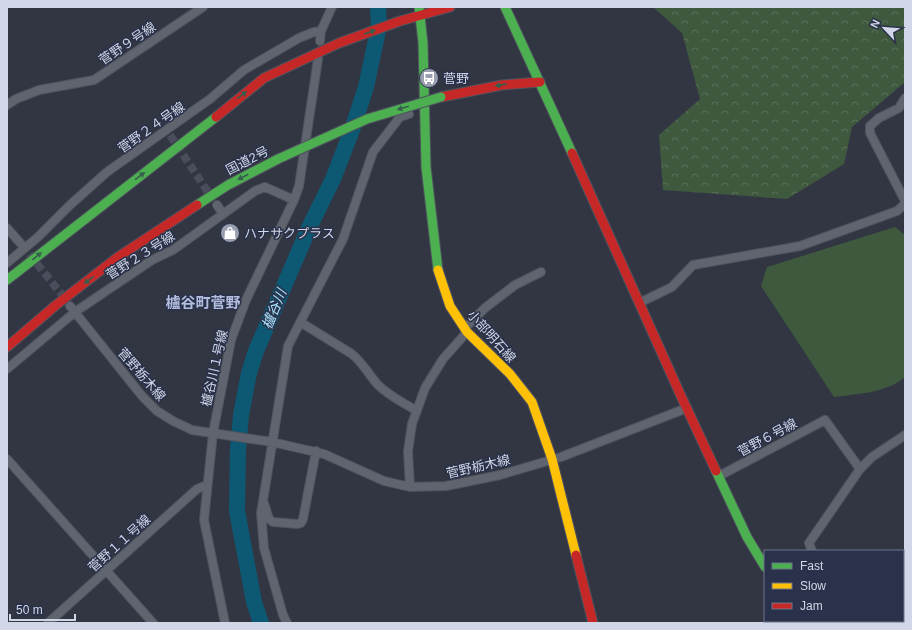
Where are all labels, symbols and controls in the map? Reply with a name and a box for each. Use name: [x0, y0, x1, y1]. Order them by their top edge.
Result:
north arrow: [864, 8, 904, 48]
text: N: [868, 17, 882, 30]
street label: 菅野９号線: [96, 19, 158, 68]
one-way arrow: [364, 29, 376, 35]
bus stop icon: 菅野: [418, 67, 440, 89]
place label: 菅野: [443, 71, 469, 86]
one-way arrow: [495, 82, 507, 88]
one-way arrow: [236, 91, 247, 99]
street label: 菅野２４号線: [115, 99, 188, 156]
one-way arrow: [397, 105, 409, 111]
street label: 国道2号: [223, 143, 271, 178]
one-way arrow: [135, 172, 146, 180]
one-way arrow: [238, 174, 249, 180]
shop icon: ハナサクプラス: [219, 222, 241, 244]
place label: ハナサクプラス: [244, 226, 335, 241]
street label: 菅野２３号線: [103, 228, 177, 282]
one-way arrow: [32, 251, 43, 260]
one-way arrow: [83, 276, 94, 284]
water label: 櫨谷川: [258, 285, 290, 331]
district label: 櫨谷町菅野: [165, 294, 241, 311]
street label: 小部明石線: [464, 307, 519, 366]
street label: 櫨谷川１号線: [198, 328, 231, 408]
street label: 菅野栃木線: [115, 345, 169, 404]
street label: 菅野６号線: [735, 416, 799, 459]
street label: 菅野栃木線: [445, 452, 511, 481]
street label: 菅野１１号線: [85, 512, 153, 575]
legend: [764, 550, 904, 622]
text: Fast: [800, 559, 824, 573]
text: Slow: [800, 579, 826, 593]
scale bar: [10, 596, 75, 622]
text: Jam: [800, 599, 823, 613]
text: 50 m: [16, 603, 43, 617]

